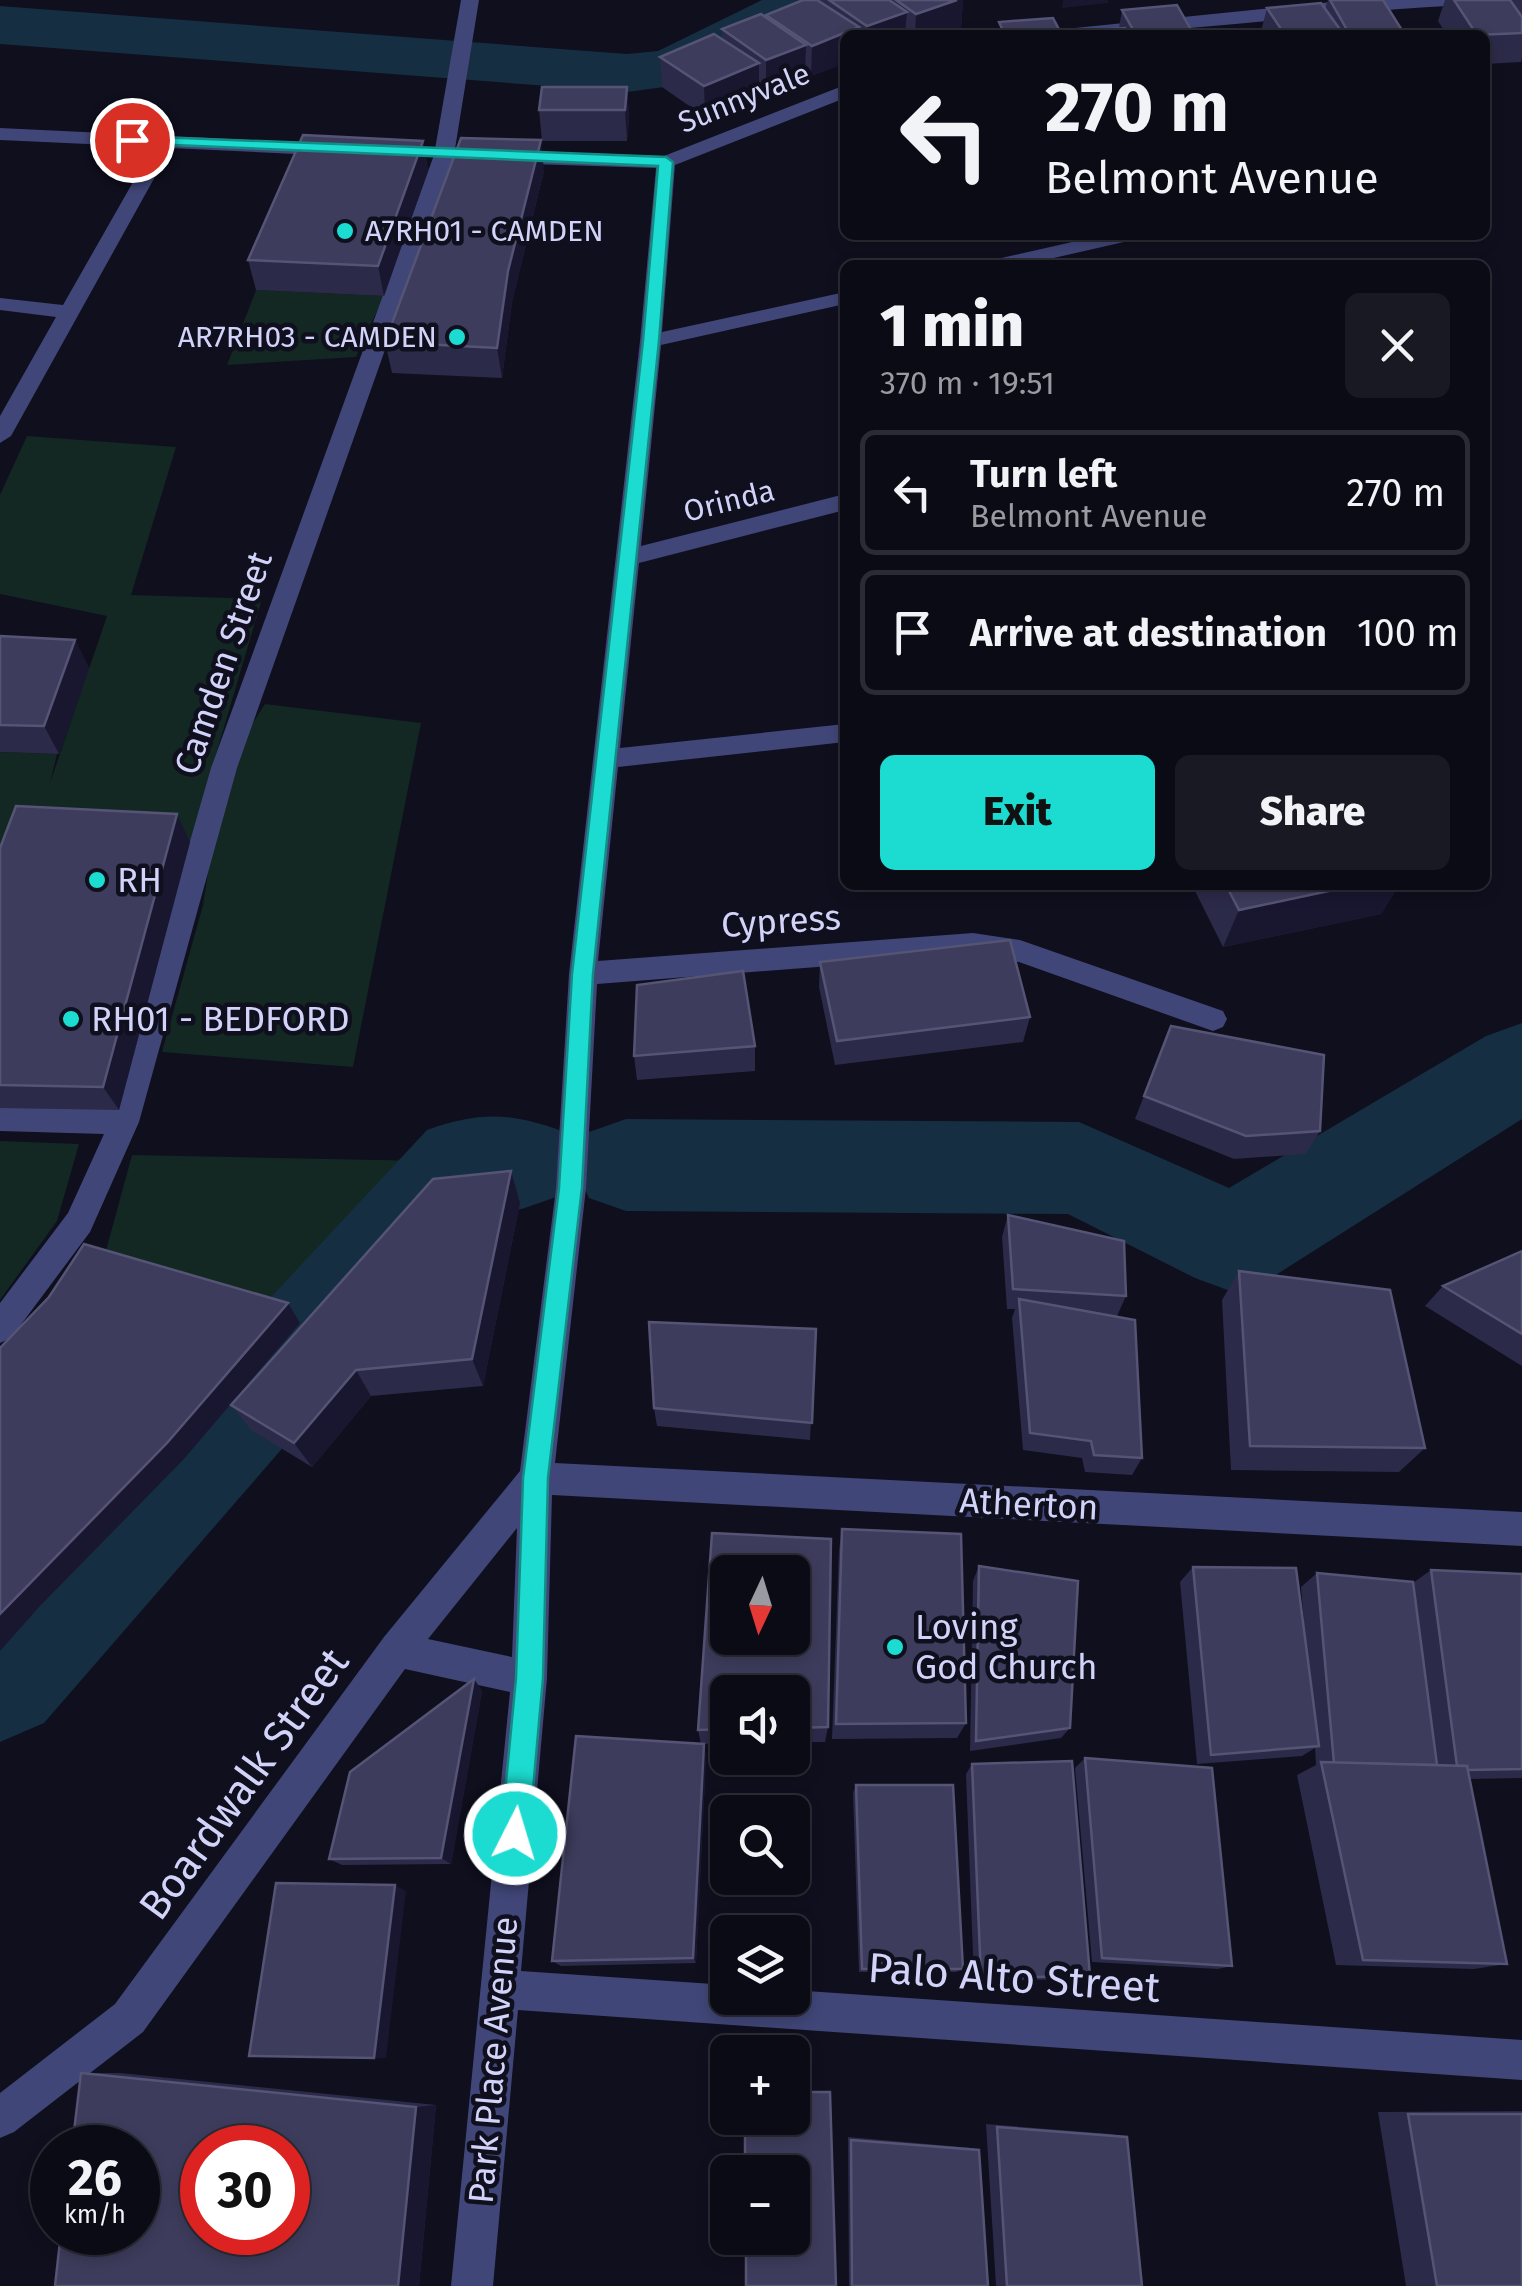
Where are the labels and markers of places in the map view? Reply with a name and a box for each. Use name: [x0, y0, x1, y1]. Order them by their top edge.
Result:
pin: [90, 98, 175, 183]
place label: A7RH01 - CAMDEN: [365, 213, 604, 249]
marker: A7RH01 - CAMDEN: [334, 220, 356, 242]
place label: AR7RH03 - CAMDEN: [178, 319, 437, 355]
marker: AR7RH03 - CAMDEN: [446, 326, 468, 348]
place label: RH: [117, 859, 162, 901]
marker: RH: [86, 869, 108, 891]
place label: RH01 - BEDFORD: [91, 998, 350, 1040]
marker: RH01 - BEDFORD: [60, 1008, 82, 1030]
place label: Loving God Church: [915, 1606, 1098, 1688]
marker: Loving God Church: [884, 1636, 906, 1658]

